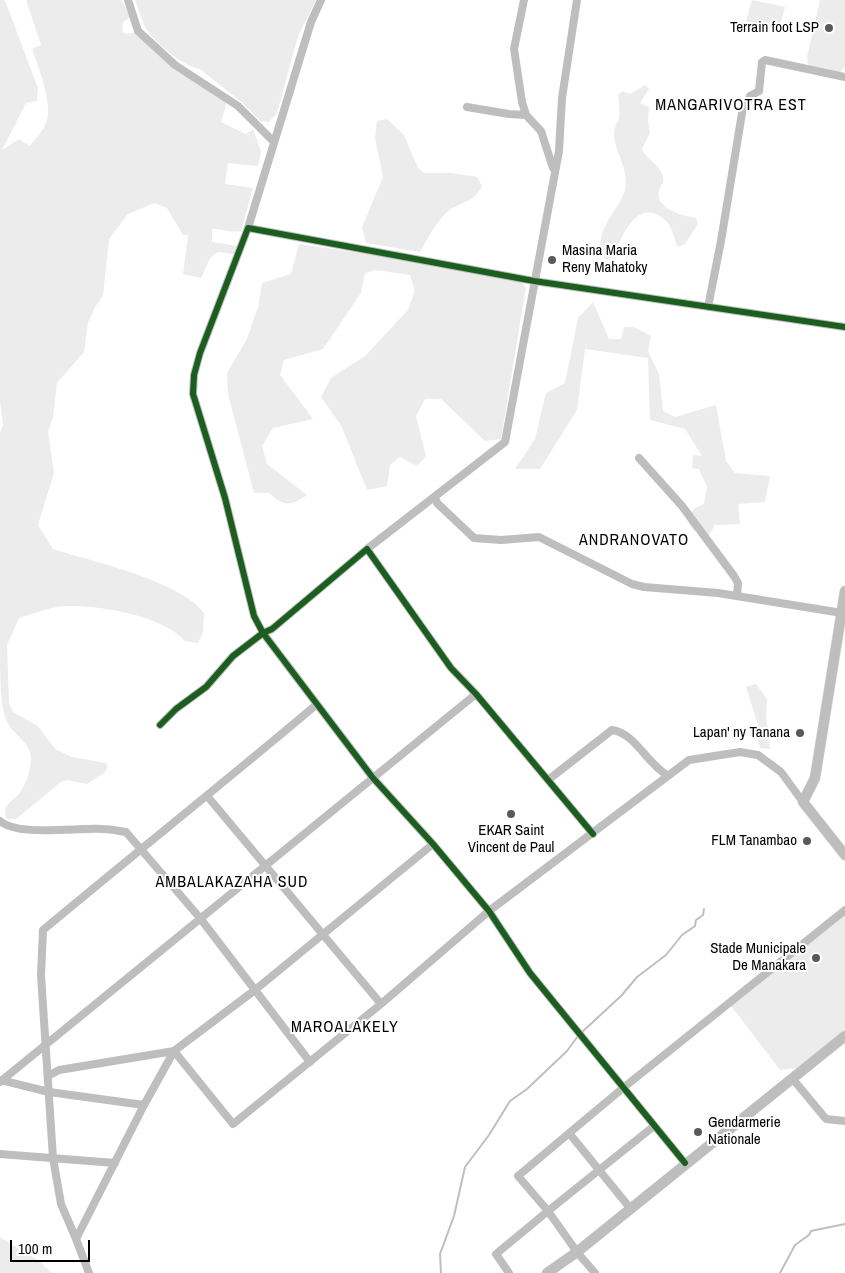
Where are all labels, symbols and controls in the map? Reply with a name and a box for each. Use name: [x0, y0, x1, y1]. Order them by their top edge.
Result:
place label: Terrain foot LSP: [730, 19, 819, 37]
marker: Terrain foot LSP: [823, 22, 835, 34]
district label: MANGARIVOTRA EST: [653, 96, 809, 116]
place label: Masina Maria Reny Mahatoky: [562, 242, 647, 277]
marker: Masina Maria Reny Mahatoky: [546, 254, 558, 266]
district label: ANDRANOVATO: [578, 531, 690, 551]
place label: Lapan' ny Tanana: [693, 724, 790, 742]
marker: Lapan' ny Tanana: [794, 727, 806, 739]
marker: EKAR Saint Vincent de Paul: [505, 808, 517, 820]
place label: EKAR Saint Vincent de Paul: [468, 822, 554, 857]
place label: FLM Tanambao: [711, 832, 797, 850]
marker: FLM Tanambao: [801, 835, 813, 847]
district label: AMBALAKAZAHA SUD: [153, 873, 311, 893]
place label: Stade Municipale De Manakara: [710, 940, 806, 975]
marker: Stade Municipale De Manakara: [810, 952, 822, 964]
district label: MAROALAKELY: [290, 1018, 400, 1038]
place label: Gendarmerie Nationale: [708, 1114, 780, 1149]
marker: Gendarmerie Nationale: [692, 1126, 704, 1138]
scale bar: [12, 1230, 92, 1262]
text: 100 m: [18, 1238, 52, 1259]

